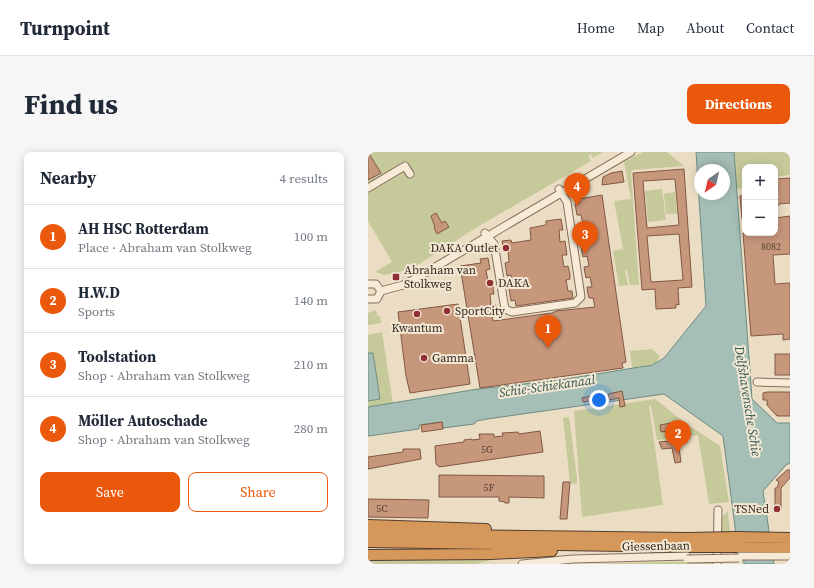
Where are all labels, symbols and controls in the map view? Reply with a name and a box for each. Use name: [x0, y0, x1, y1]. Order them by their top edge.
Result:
text: Turnpoint: [20, 15, 110, 41]
text: Home: [577, 18, 615, 38]
text: Map: [637, 18, 664, 38]
text: About: [686, 18, 724, 38]
text: Contact: [746, 18, 794, 38]
button: Directions: [687, 84, 790, 124]
text: Find us: [24, 85, 118, 123]
north arrow: [694, 164, 730, 200]
map controls: [742, 164, 778, 236]
button: +: [742, 164, 778, 200]
text: Nearby: [40, 166, 96, 190]
text: 4 results: [280, 170, 328, 187]
pin: 4: [564, 173, 590, 206]
button: −: [742, 200, 778, 236]
text: AH HSC Rotterdam: [78, 218, 209, 239]
pin: 3: [572, 221, 598, 254]
text: 1: [49, 228, 57, 245]
text: 100 m: [294, 228, 328, 245]
text: Place · Abraham van Stolkweg: [78, 239, 252, 256]
place label: DAKA Outlet: [430, 240, 498, 256]
house number: 8082: [761, 240, 781, 253]
marker: DAKA Outlet: [501, 243, 511, 253]
place label: Abraham van Stolkweg: [404, 262, 476, 292]
marker: Abraham van Stolkweg: [391, 272, 401, 282]
place label: DAKA: [498, 275, 530, 291]
marker: DAKA: [485, 278, 495, 288]
text: H.W.D: [78, 282, 120, 303]
text: 2: [49, 292, 57, 309]
text: 140 m: [294, 292, 328, 309]
text: Sports: [78, 303, 115, 320]
place label: SportCity: [455, 303, 506, 319]
marker: SportCity: [442, 306, 452, 316]
marker: Kwantum: [412, 309, 422, 319]
pin: 1: [535, 315, 561, 348]
place label: Kwantum: [391, 320, 443, 336]
water label: Delfshavensche Schie: [731, 344, 765, 458]
text: Toolstation: [78, 346, 156, 367]
place label: Gamma: [432, 350, 475, 366]
marker: Gamma: [419, 353, 429, 363]
text: 3: [49, 356, 57, 373]
text: 210 m: [294, 356, 328, 373]
text: Shop · Abraham van Stolkweg: [78, 367, 250, 384]
water label: Schie-Schiekanaal: [498, 371, 596, 401]
your location: [589, 390, 609, 410]
text: Möller Autoschade: [78, 410, 208, 431]
text: 4: [49, 420, 57, 437]
text: 280 m: [294, 420, 328, 437]
pin: 2: [665, 420, 691, 453]
text: Shop · Abraham van Stolkweg: [78, 431, 250, 448]
house number: 5G: [481, 443, 493, 456]
button: Save: [40, 472, 180, 512]
button: Share: [188, 472, 328, 512]
house number: 5F: [484, 481, 495, 494]
place label: TSNed: [734, 501, 769, 517]
house number: 5C: [376, 502, 388, 515]
marker: TSNed: [772, 504, 782, 514]
street label: Giessenbaan: [622, 537, 690, 555]

